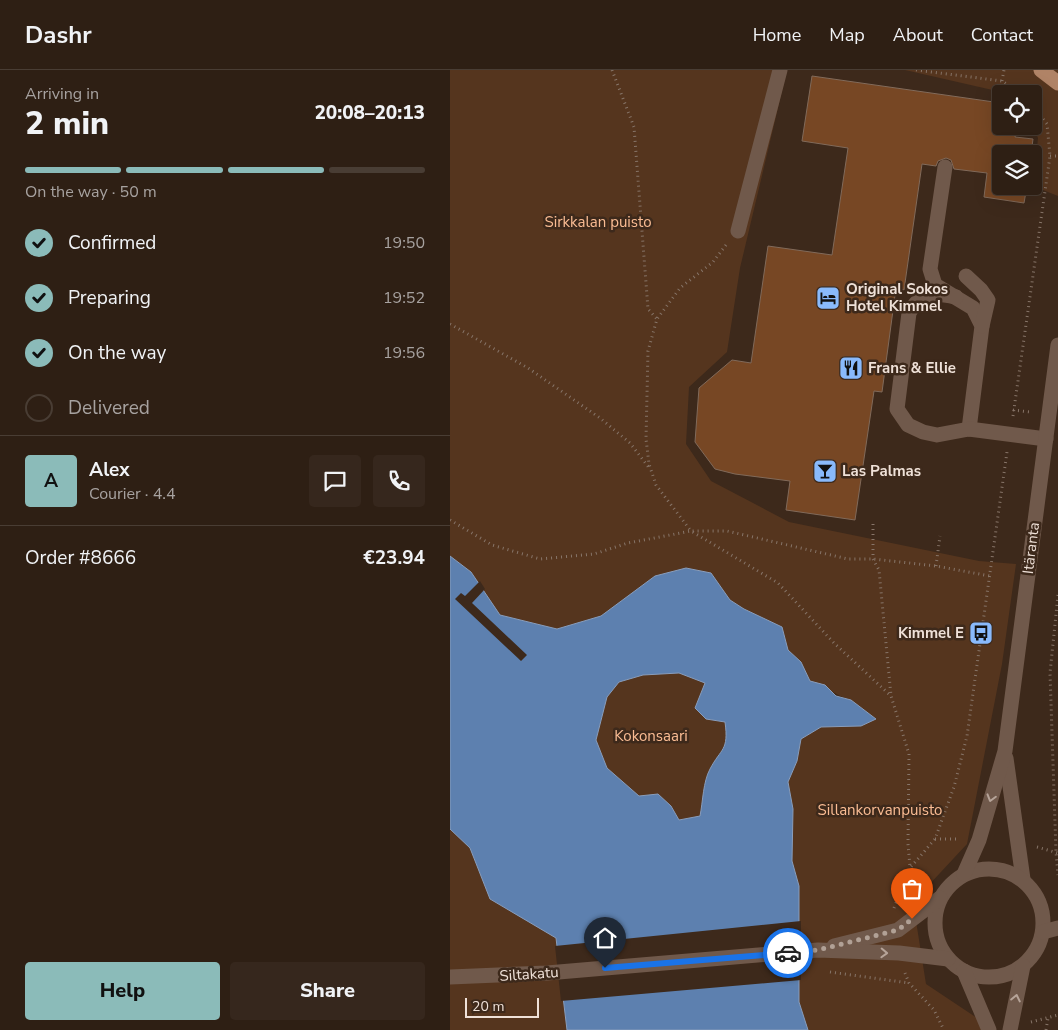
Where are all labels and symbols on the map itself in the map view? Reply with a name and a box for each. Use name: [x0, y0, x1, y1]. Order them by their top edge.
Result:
park label: Sirkkalan puisto: [544, 212, 652, 232]
place label: Original Sokos Hotel Kimmel: [846, 279, 948, 316]
hotel icon: Original Sokos Hotel Kimmel: [815, 285, 841, 311]
restaurant icon: Frans & Ellie: [838, 355, 864, 381]
place label: Frans & Ellie: [868, 358, 956, 378]
bar icon: Las Palmas: [812, 458, 838, 484]
place label: Las Palmas: [842, 461, 921, 481]
street label: Itäranta: [1018, 521, 1044, 575]
bus stop icon: Kimmel E: [968, 620, 994, 646]
place label: Kimmel E: [898, 623, 964, 643]
park label: Kokonsaari: [614, 726, 688, 746]
one-way arrow: [987, 794, 997, 802]
park label: Sillankorvanpuisto: [818, 800, 942, 820]
pin: [891, 868, 933, 919]
pin: [584, 917, 626, 968]
courier: [763, 928, 813, 978]
one-way arrow: [881, 947, 889, 958]
street label: Siltakatu: [499, 962, 559, 986]
one-way arrow: [1011, 993, 1021, 1002]
scale bar: [465, 995, 539, 1018]

